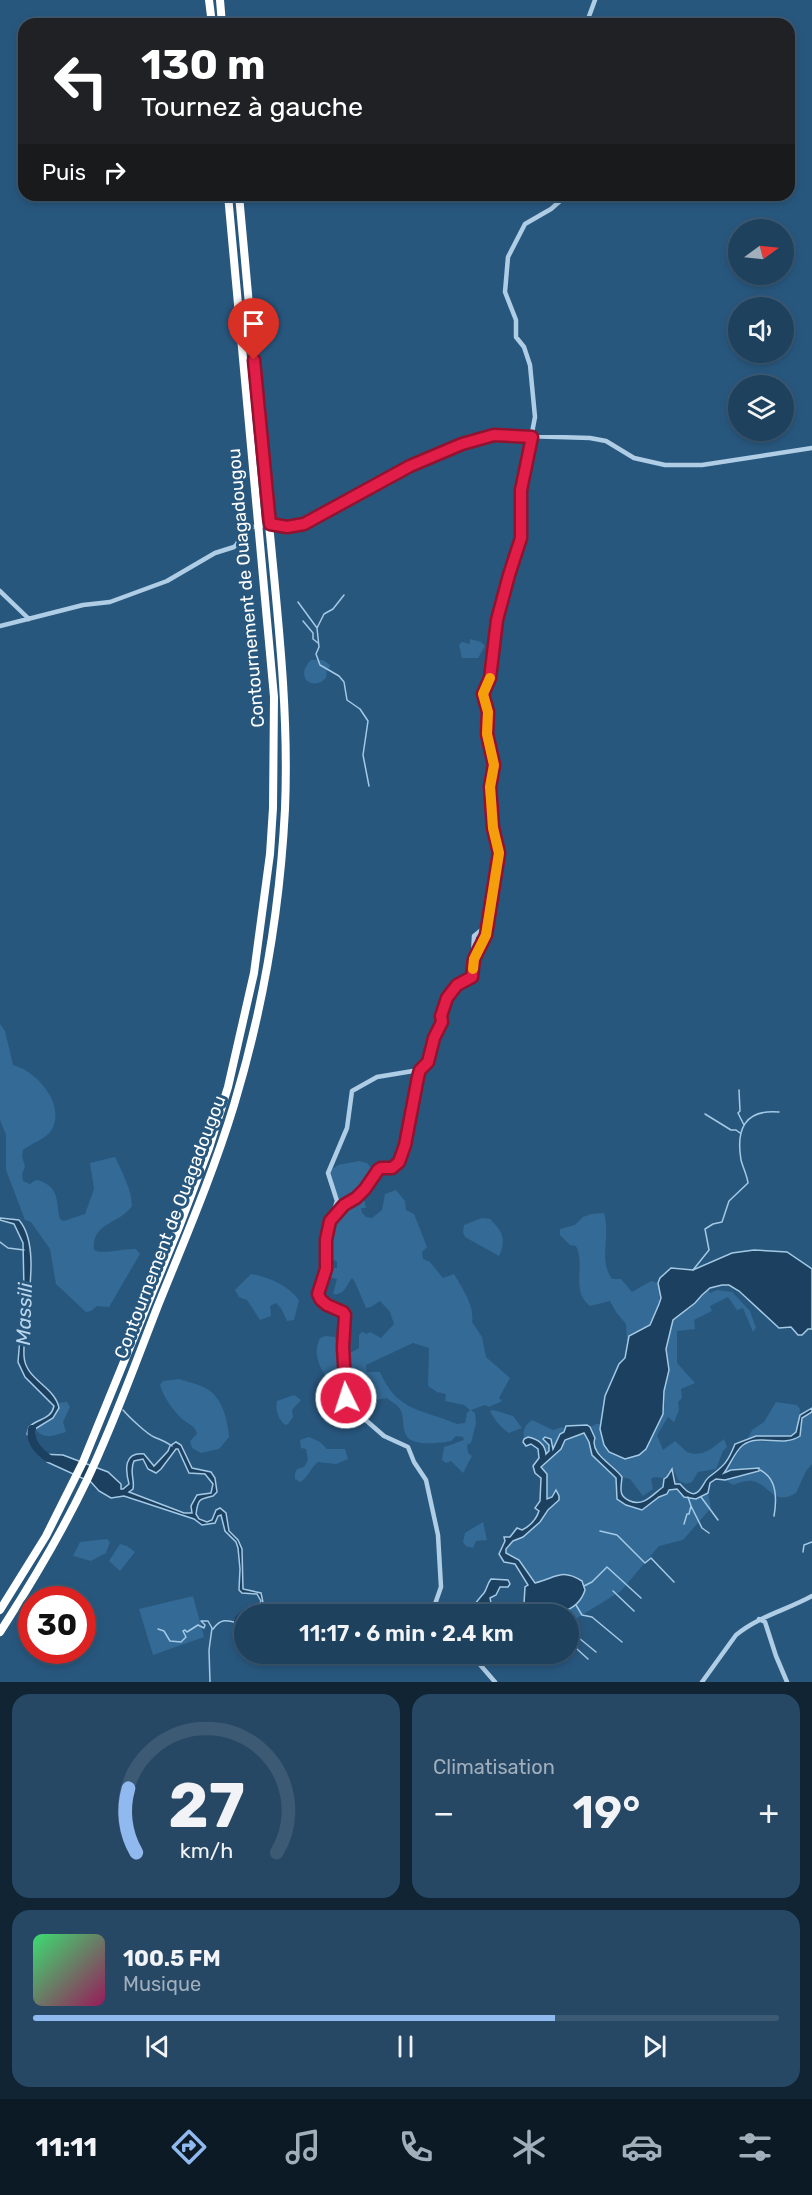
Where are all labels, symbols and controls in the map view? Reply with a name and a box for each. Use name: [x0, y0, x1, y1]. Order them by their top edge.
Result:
text: 130 m: [141, 40, 266, 90]
icon: left: [42, 42, 120, 120]
text: Tournez à gauche: [141, 91, 363, 123]
icon: right: [98, 156, 131, 189]
text: Puis: [42, 159, 86, 186]
north arrow: [728, 219, 794, 285]
map controls: [728, 219, 794, 441]
button: sound: [728, 297, 794, 363]
pin: [228, 298, 279, 360]
icon: arrive: [237, 307, 270, 340]
button: layers: [728, 375, 794, 441]
street label: Contournement de Ouagadougou: [223, 448, 269, 728]
street label: Contournement de Ouagadougou: [110, 1092, 230, 1362]
water label: Massili: [11, 1281, 37, 1346]
position arrow: [314, 1366, 378, 1430]
speed limit sign: 30: [18, 1586, 96, 1664]
text: 11:17 · 6 min · 2.4 km: [299, 1620, 514, 1647]
text: Climatisation: [433, 1755, 555, 1779]
text: 27: [168, 1769, 244, 1843]
text: 19°: [572, 1786, 640, 1839]
text: −: [433, 1793, 454, 1832]
text: +: [758, 1793, 779, 1832]
text: km/h: [179, 1838, 233, 1863]
text: 100.5 FM: [123, 1945, 221, 1972]
text: Musique: [123, 1972, 201, 1996]
icon: previous: [141, 2030, 174, 2063]
icon: pause: [389, 2030, 422, 2063]
icon: next: [638, 2030, 671, 2063]
icon: directions: [168, 2126, 210, 2168]
icon: music: [282, 2126, 324, 2168]
icon: phone: [395, 2126, 437, 2168]
icon: climate: [508, 2126, 550, 2168]
icon: car: [621, 2126, 663, 2168]
icon: filters: [734, 2126, 776, 2168]
text: 11:11: [36, 2131, 97, 2163]

